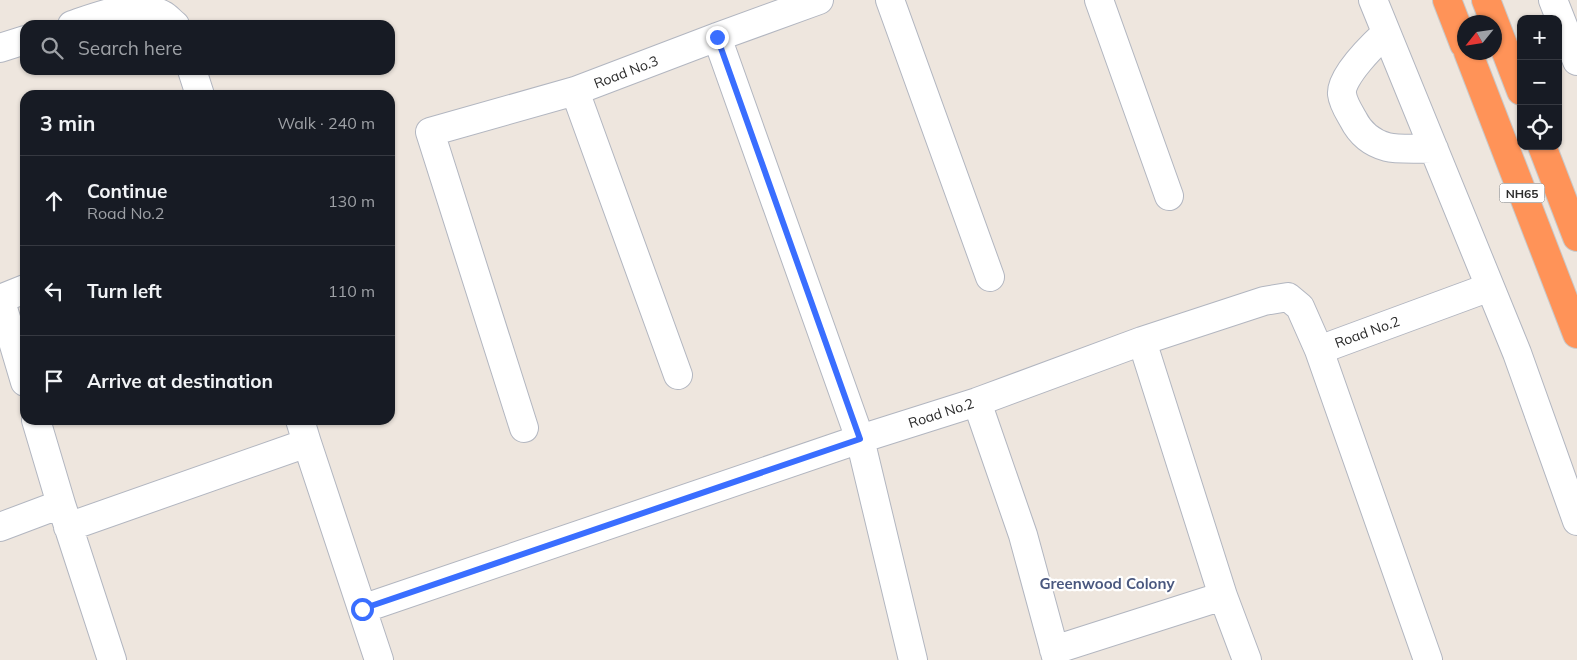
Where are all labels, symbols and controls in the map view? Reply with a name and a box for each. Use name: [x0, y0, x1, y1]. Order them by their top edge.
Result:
north arrow: [1457, 15, 1502, 60]
map controls: [1517, 15, 1562, 150]
button: +: [1517, 15, 1562, 60]
search box: [20, 20, 395, 75]
route end: [706, 26, 729, 49]
icon: search: [38, 34, 66, 62]
text: Search here: [78, 36, 182, 60]
street label: Road No.3: [591, 51, 661, 93]
button: −: [1517, 60, 1562, 105]
button: locate: [1517, 105, 1562, 150]
text: 3 min: [40, 110, 95, 136]
text: Walk · 240 m: [277, 113, 375, 133]
text: Continue: [87, 179, 167, 203]
road number: NH65: [1500, 184, 1544, 202]
icon: ahead: [40, 187, 68, 215]
text: 130 m: [328, 191, 375, 211]
text: Road No.2: [87, 203, 164, 223]
icon: left: [40, 277, 68, 305]
text: Turn left: [87, 279, 162, 303]
text: 110 m: [328, 281, 375, 301]
street label: Road No.2: [1332, 312, 1402, 352]
icon: arrive: [40, 367, 68, 395]
text: Arrive at destination: [87, 369, 273, 393]
street label: Road No.2: [906, 394, 976, 432]
district label: Greenwood Colony: [1039, 574, 1175, 593]
route start: [351, 598, 374, 621]

